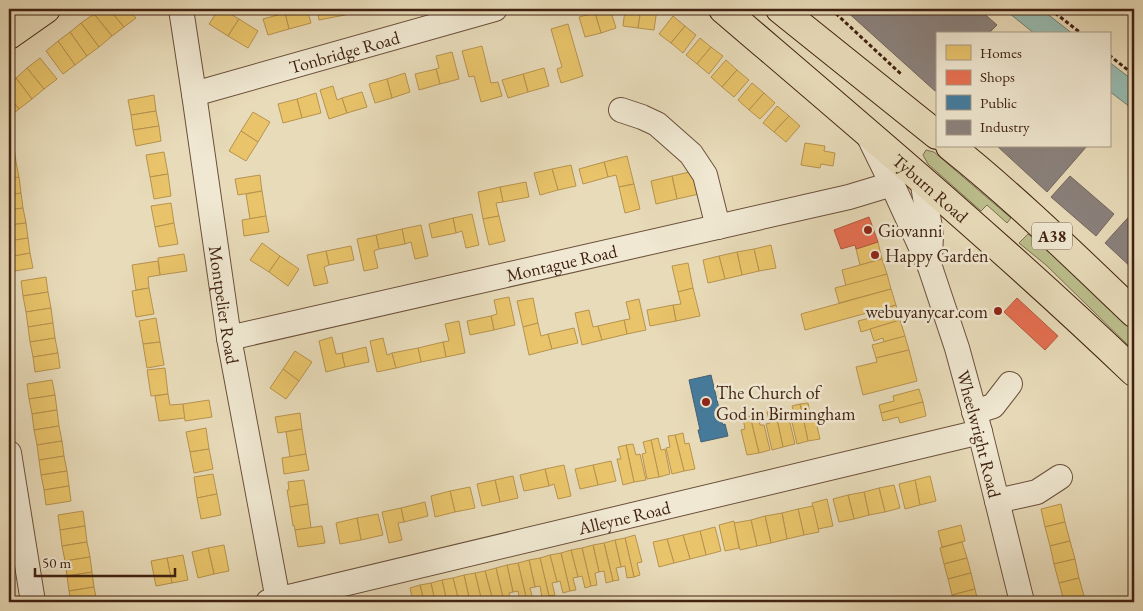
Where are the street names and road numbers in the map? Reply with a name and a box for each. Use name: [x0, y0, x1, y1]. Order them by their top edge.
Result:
street label: Tonbridge Road: [286, 25, 403, 78]
street label: Tyburn Road: [888, 148, 974, 228]
road number: A38: [1032, 222, 1072, 250]
street label: Montague Road: [504, 238, 620, 286]
street label: Montpelier Road: [204, 244, 245, 367]
street label: Wheelwright Road: [952, 367, 1007, 501]
street label: Alleyne Road: [575, 495, 673, 539]

